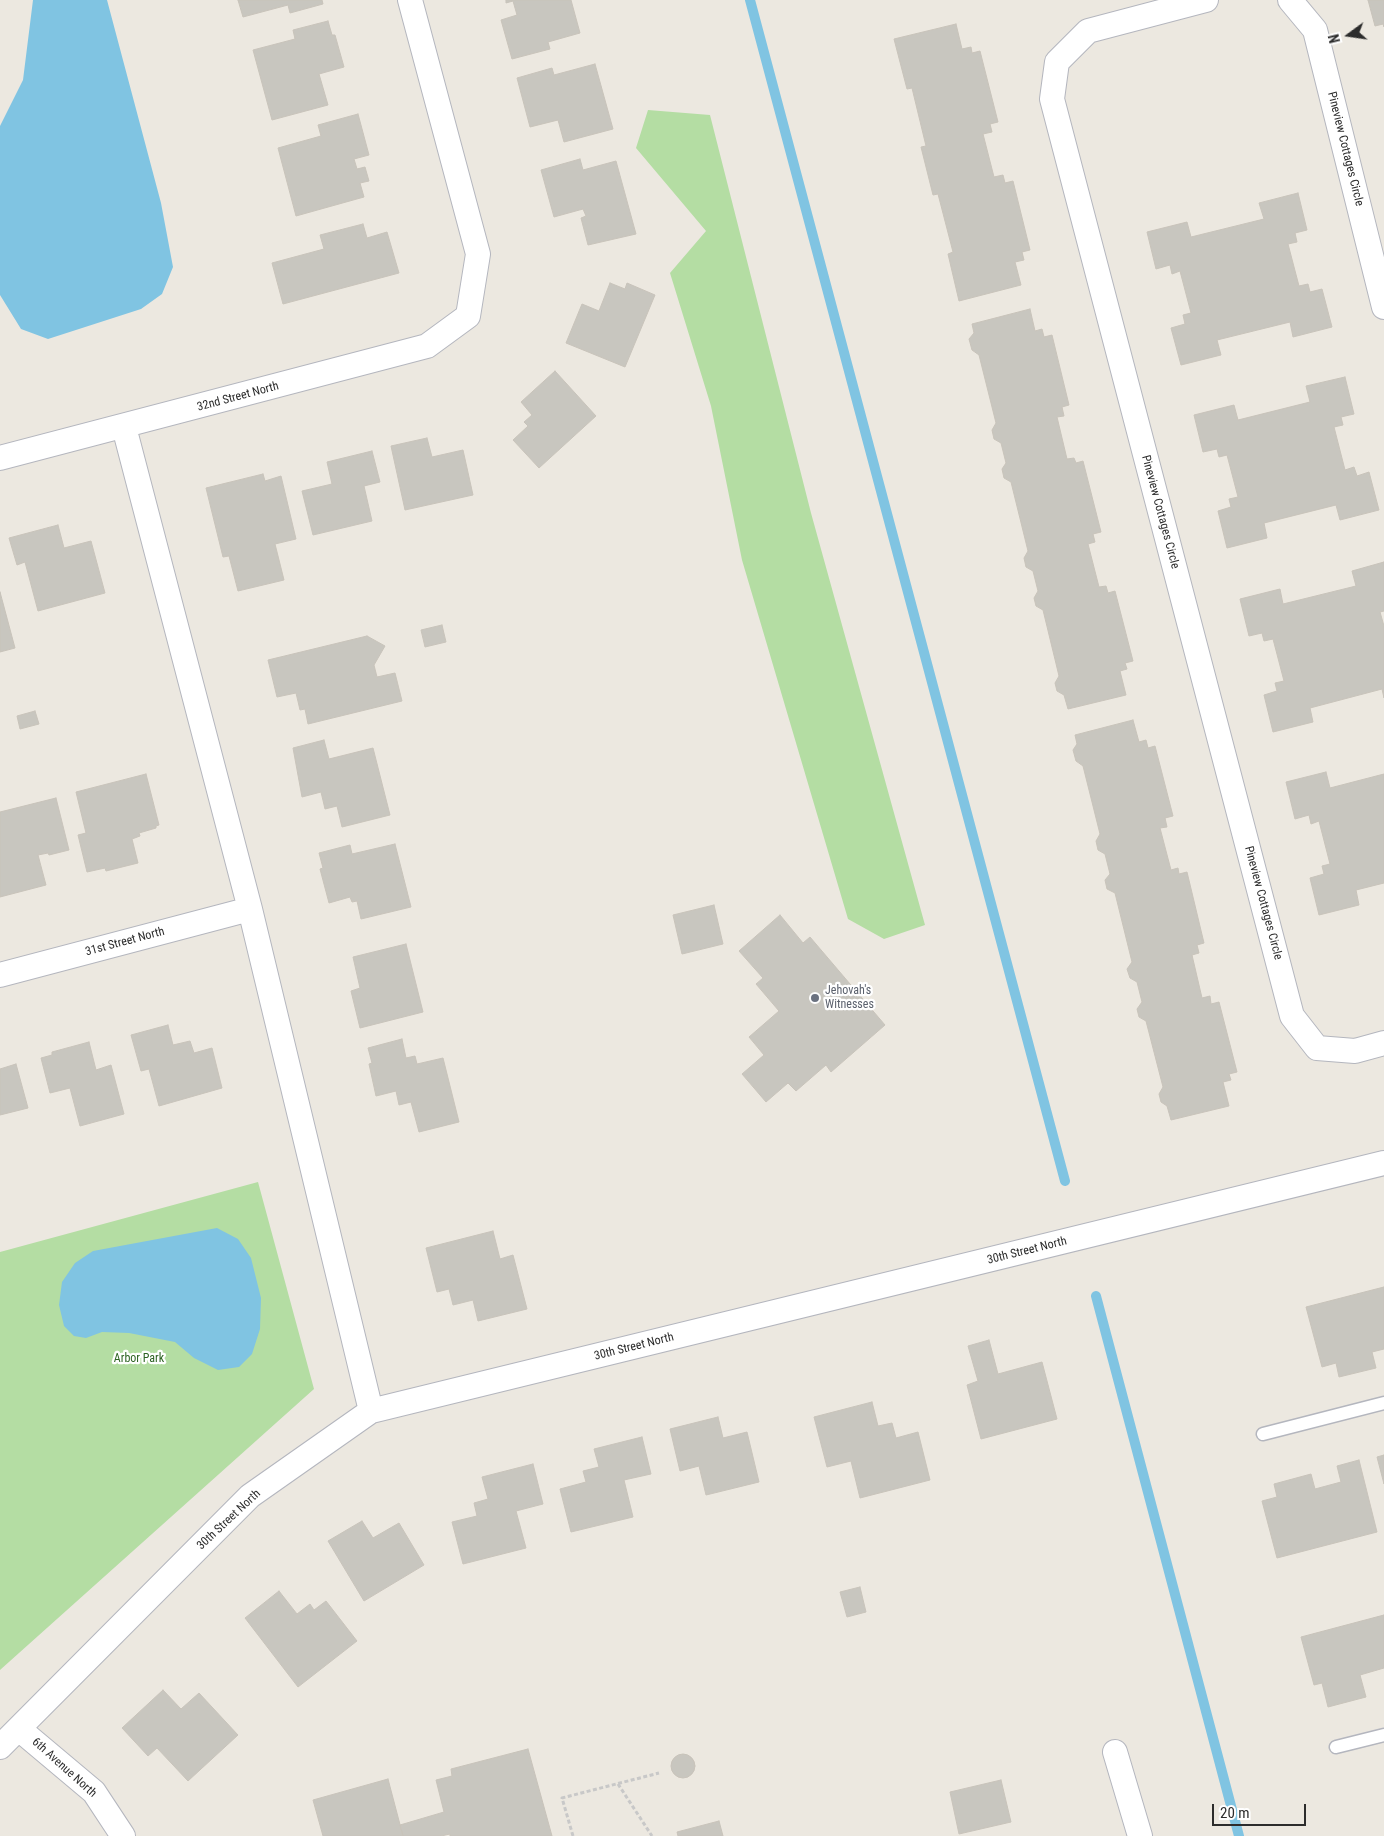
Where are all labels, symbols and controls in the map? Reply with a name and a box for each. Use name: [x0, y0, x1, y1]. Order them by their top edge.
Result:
north arrow: [1324, 10, 1374, 60]
text: N: [1326, 33, 1343, 45]
street label: Pineview Cottages Circle: [1324, 90, 1366, 208]
street label: 32nd Street North: [196, 379, 280, 415]
street label: Pineview Cottages Circle: [1138, 453, 1182, 571]
street label: Pineview Cottages Circle: [1241, 844, 1285, 962]
street label: 31st Street North: [84, 925, 166, 959]
place label: Jehovah's Witnesses: [825, 984, 874, 1012]
marker: Jehovah's Witnesses: [809, 992, 821, 1004]
street label: 30th Street North: [986, 1234, 1068, 1268]
street label: 30th Street North: [593, 1330, 675, 1364]
park label: Arbor Park: [114, 1352, 164, 1366]
street label: 30th Street North: [194, 1487, 264, 1553]
street label: 6th Avenue North: [29, 1735, 99, 1801]
scale bar: [1214, 1794, 1308, 1826]
text: 20 m: [1220, 1804, 1250, 1822]

